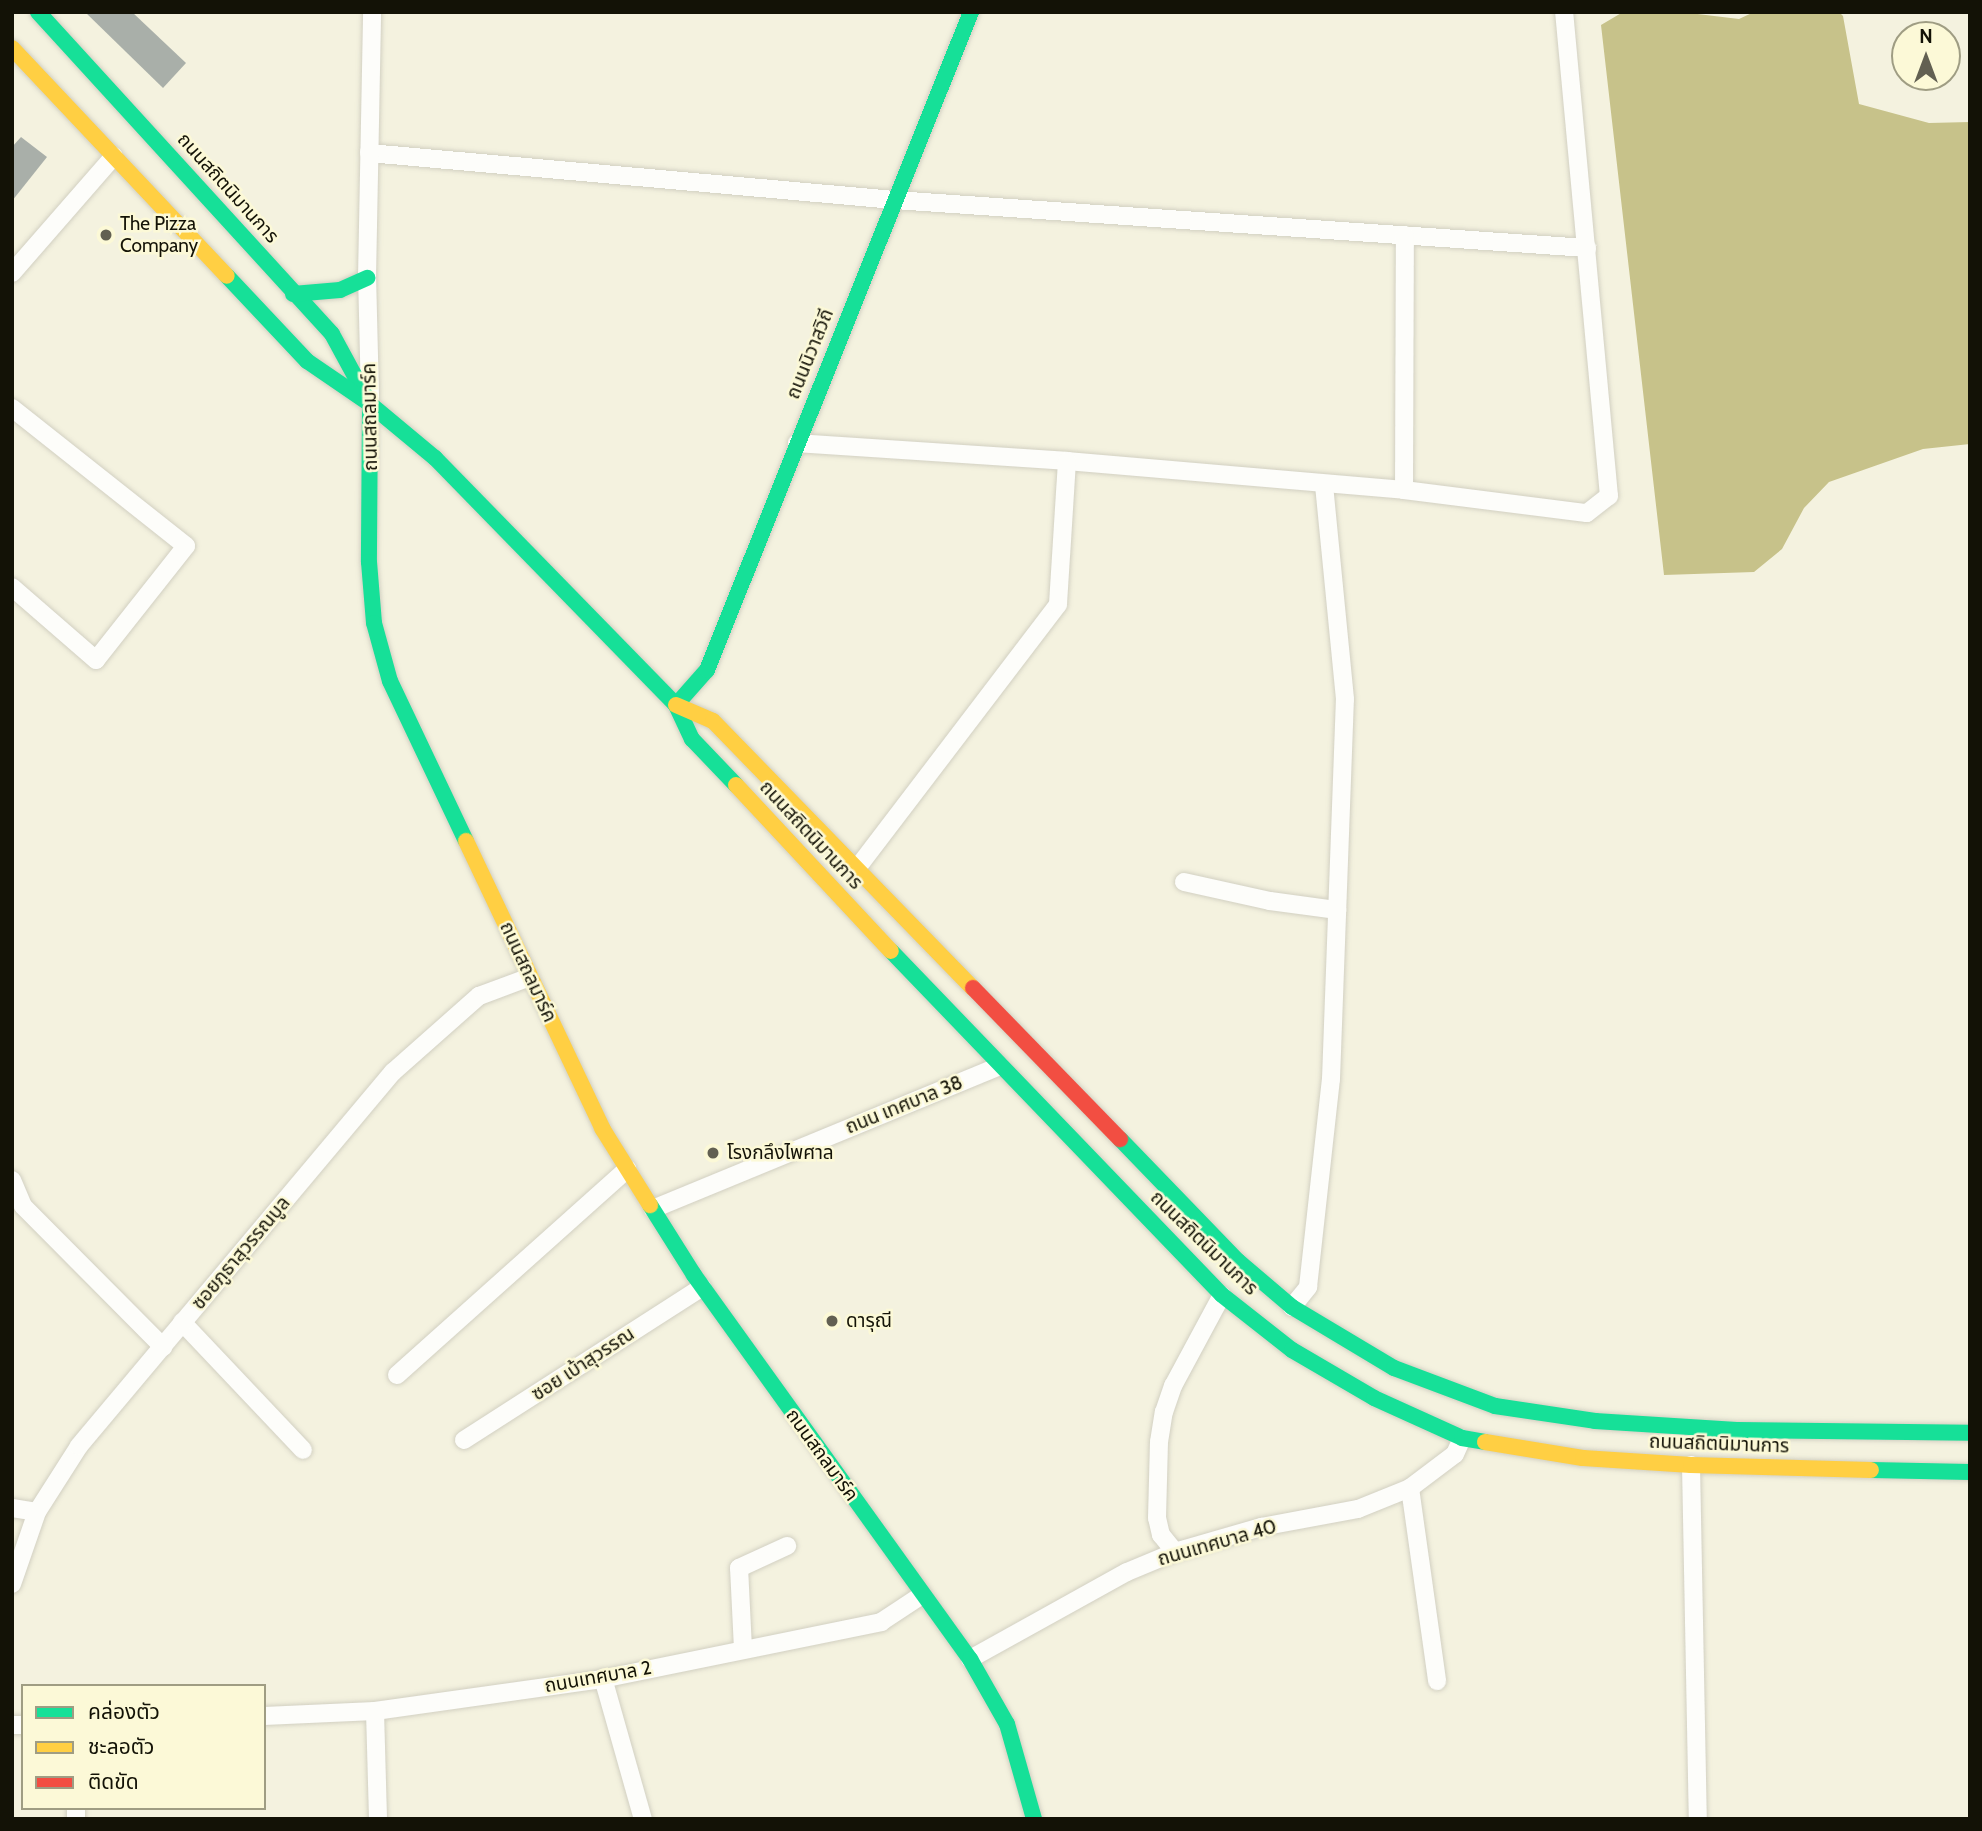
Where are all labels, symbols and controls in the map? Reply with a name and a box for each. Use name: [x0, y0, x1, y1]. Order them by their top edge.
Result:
north arrow: [1891, 21, 1961, 91]
text: N: [1919, 25, 1933, 48]
street label: ถนนสถิตนิมานการ: [173, 128, 283, 248]
place label: The Pizza Company: [120, 213, 198, 257]
marker: The Pizza Company: [98, 227, 114, 243]
street label: ถนนนิวาสวิถี: [782, 306, 838, 402]
street label: ถนนสถลมาร์ค: [358, 363, 382, 471]
street label: ถนนสถิตนิมานการ: [755, 776, 867, 894]
street label: ถนนสถลมาร์ค: [495, 918, 561, 1026]
street label: ถนน เทศบาล 38: [842, 1071, 966, 1139]
place label: โรงกลึงไพศาล: [727, 1142, 834, 1164]
marker: โรงกลึงไพศาล: [705, 1145, 721, 1161]
street label: ถนนสถิตนิมานการ: [1146, 1186, 1262, 1300]
street label: ซอยภูธาสุวรรณบูล: [187, 1192, 295, 1314]
place label: ดารุณี: [846, 1310, 892, 1332]
marker: ดารุณี: [824, 1313, 840, 1329]
street label: ซอย เบ้าสุวรรณ: [527, 1322, 639, 1406]
street label: ถนนสถลมาร์ค: [781, 1405, 863, 1505]
street label: ถนนสถิตนิมานการ: [1649, 1430, 1789, 1458]
street label: ถนนเทศบาล 40: [1155, 1515, 1279, 1571]
street label: ถนนเทศบาล 2: [543, 1656, 653, 1698]
legend: [21, 1684, 266, 1810]
text: คล่องตัว: [88, 1699, 160, 1724]
text: ชะลอตัว: [88, 1734, 154, 1759]
text: ติดขัด: [88, 1769, 139, 1794]

